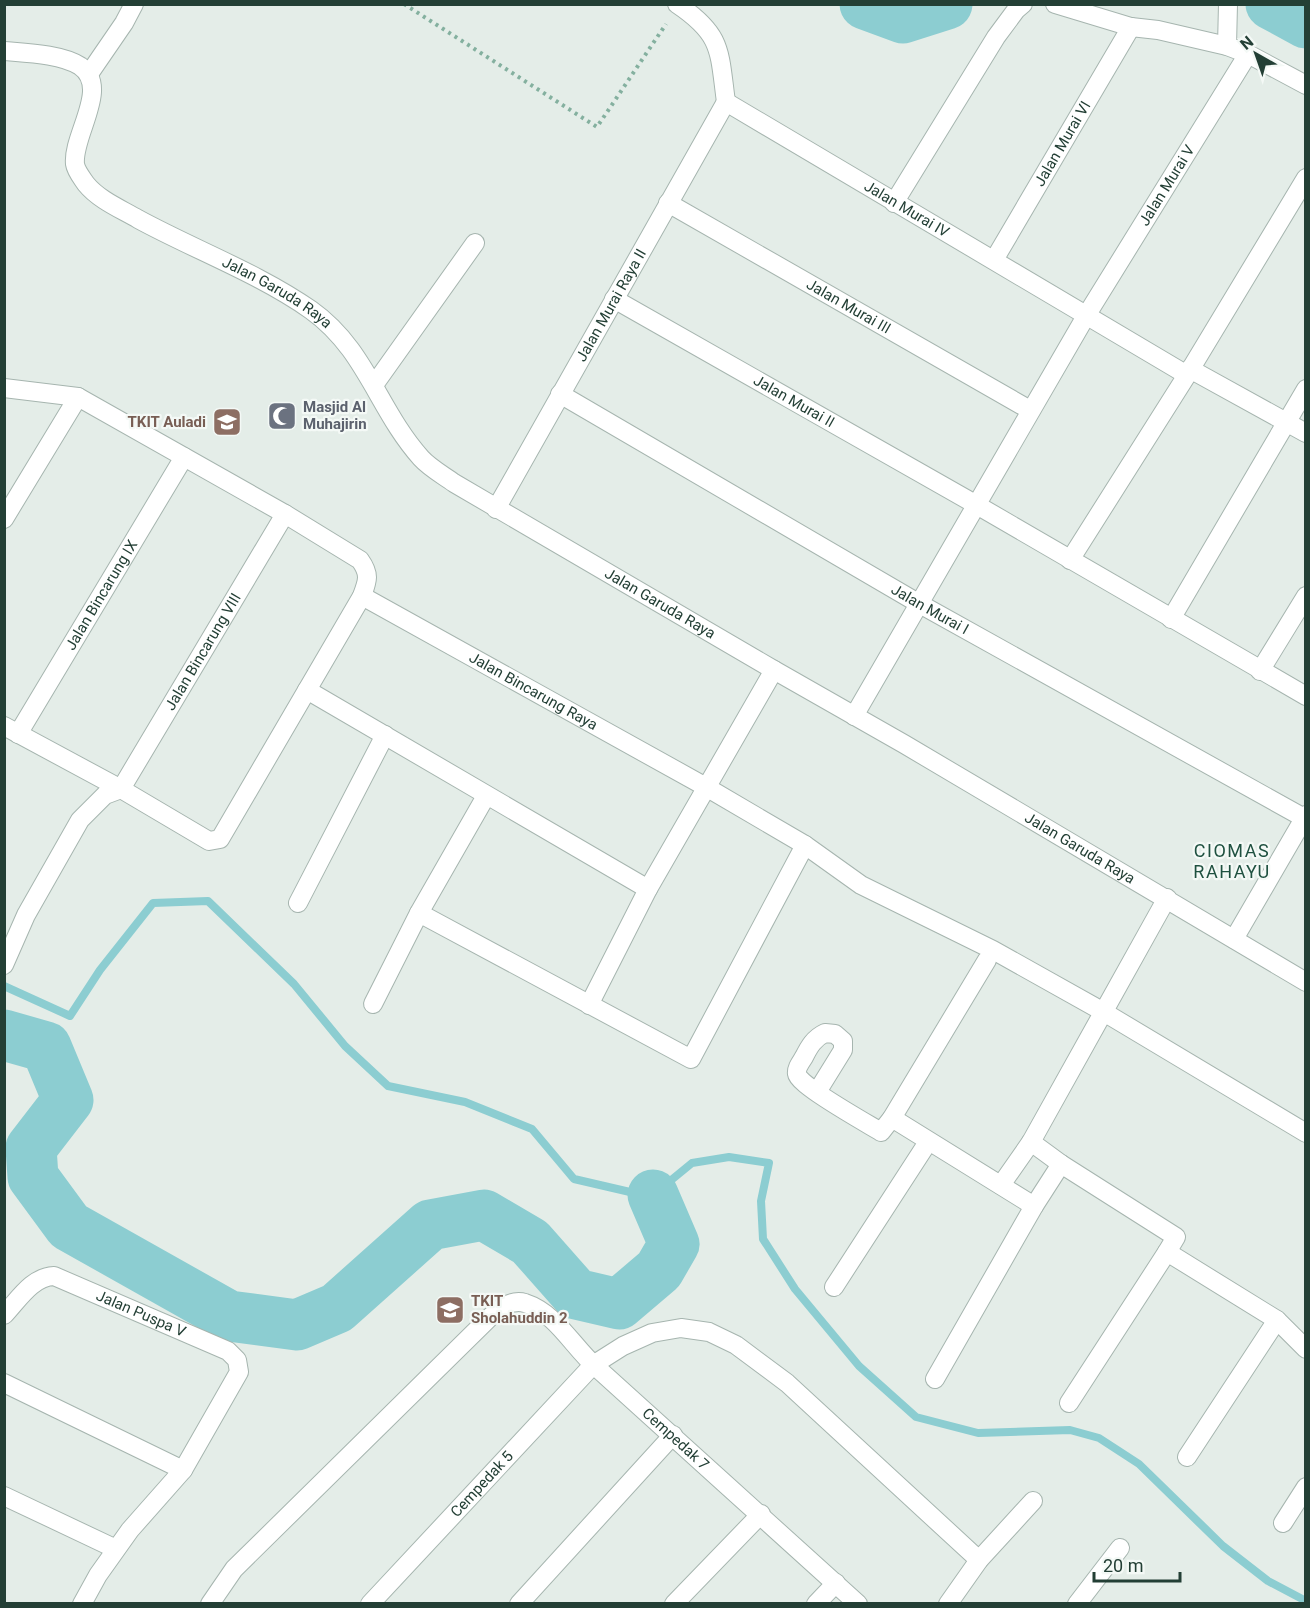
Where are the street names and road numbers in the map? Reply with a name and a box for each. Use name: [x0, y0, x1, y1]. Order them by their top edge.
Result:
street label: Jalan Murai VI: [1030, 98, 1094, 189]
street label: Jalan Murai V: [1135, 141, 1199, 229]
street label: Jalan Murai IV: [861, 177, 953, 241]
street label: Jalan Murai Raya II: [572, 246, 650, 365]
street label: Jalan Garuda Raya: [219, 253, 336, 332]
street label: Jalan Murai III: [803, 275, 894, 337]
street label: Jalan Murai II: [750, 371, 838, 431]
street label: Jalan Bincarung IX: [61, 536, 141, 653]
street label: Jalan Garuda Raya: [602, 564, 719, 643]
street label: Jalan Murai I: [888, 580, 972, 638]
street label: Jalan Bincarung VIII: [161, 590, 245, 713]
street label: Jalan Bincarung Raya: [466, 648, 601, 734]
street label: Jalan Garuda Raya: [1022, 809, 1138, 888]
street label: Jalan Puspa V: [94, 1286, 189, 1341]
street label: Cempedak 7: [639, 1404, 713, 1474]
street label: Cempedak 5: [447, 1447, 517, 1521]

